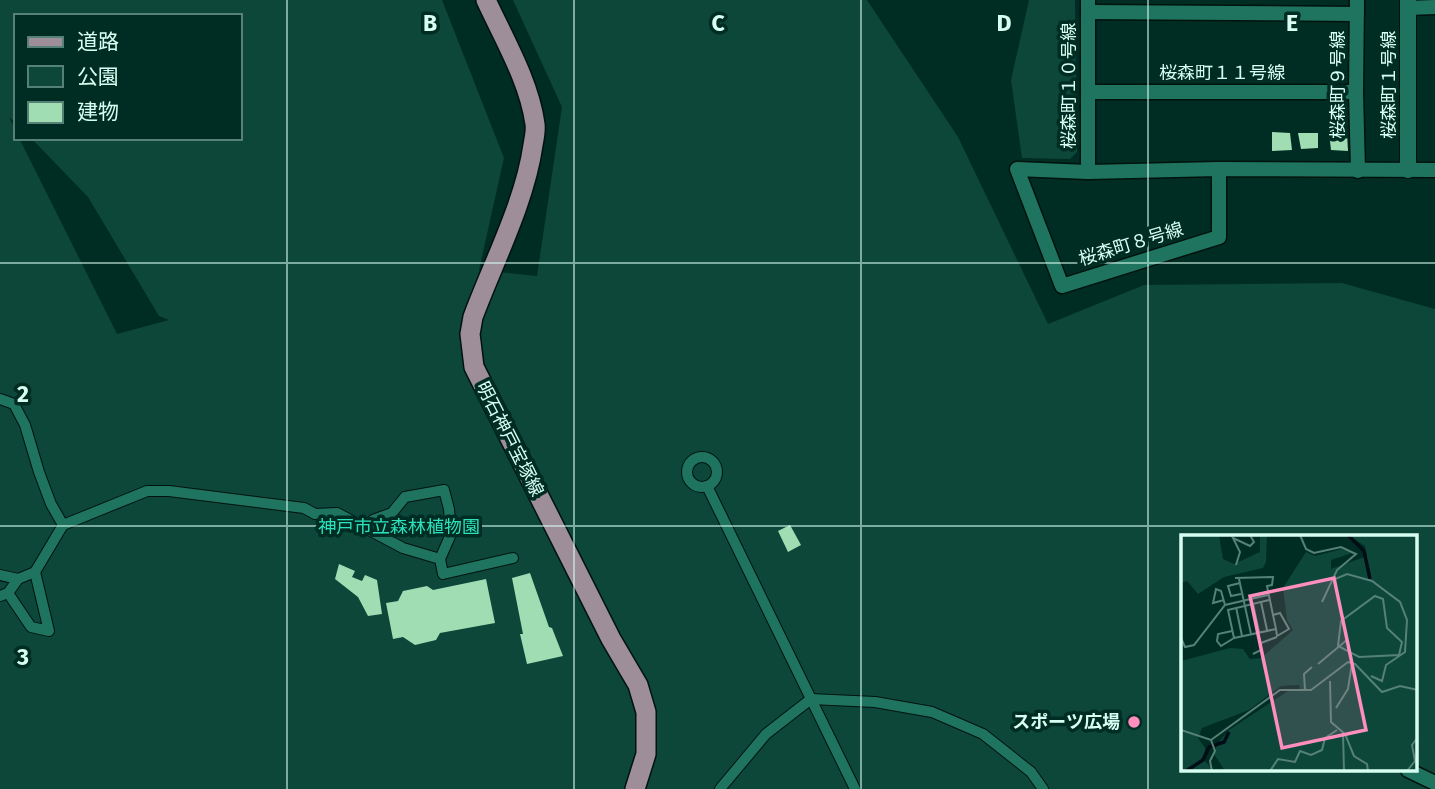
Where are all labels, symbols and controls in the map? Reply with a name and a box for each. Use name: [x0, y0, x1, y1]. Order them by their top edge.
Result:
text: B: [423, 9, 437, 37]
text: C: [711, 9, 725, 37]
text: D: [997, 9, 1012, 37]
text: E: [1286, 9, 1298, 37]
legend: [14, 14, 242, 140]
street label: 桜森町１０号線: [1058, 23, 1080, 149]
text: 道路: [77, 29, 119, 55]
street label: 桜森町９号線: [1327, 31, 1349, 139]
street label: 桜森町１号線: [1378, 31, 1400, 139]
street label: 桜森町１１号線: [1159, 62, 1285, 84]
text: 公園: [77, 64, 119, 90]
text: 建物: [77, 99, 119, 125]
street label: 桜森町８号線: [1076, 218, 1186, 270]
street label: 明石神戸宝塚線: [472, 378, 548, 500]
text: 2: [17, 380, 29, 408]
park label: 神戸市立森林植物園: [318, 516, 480, 538]
inset map: [1181, 535, 1418, 772]
text: 3: [16, 643, 29, 671]
place label: スポーツ広場: [1012, 711, 1120, 733]
marker: スポーツ広場: [1126, 714, 1142, 730]

